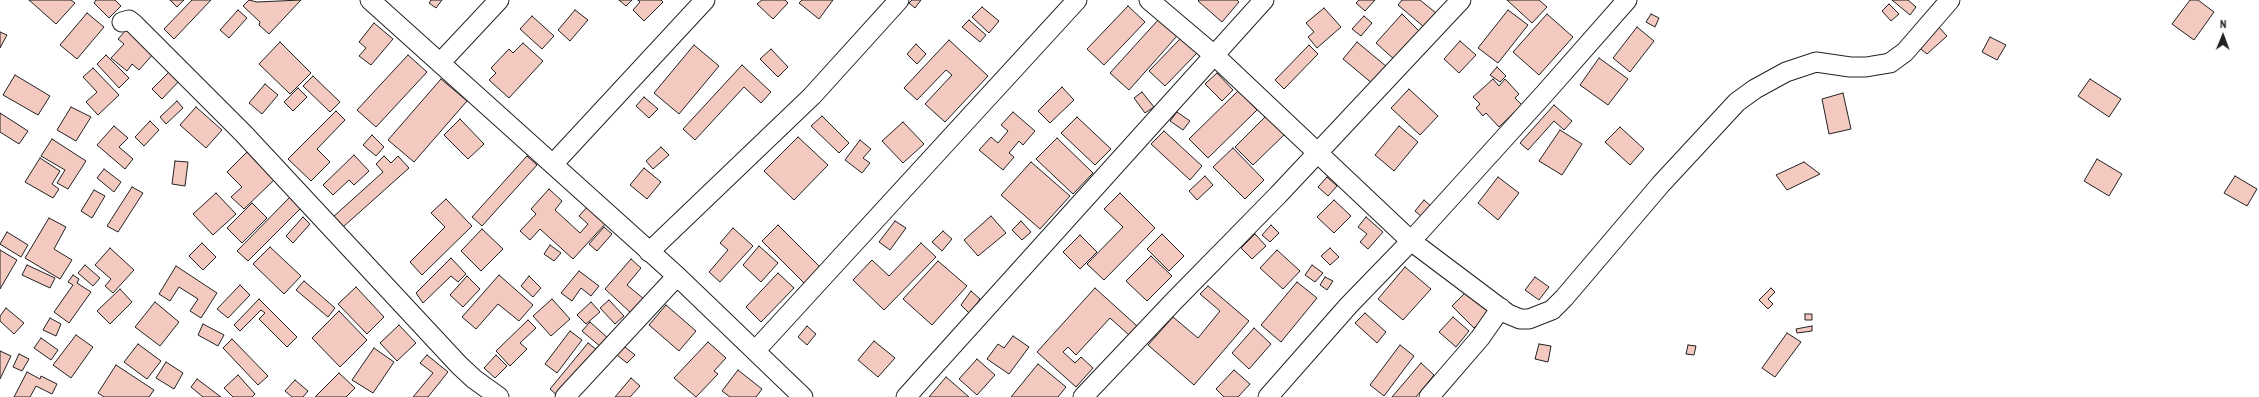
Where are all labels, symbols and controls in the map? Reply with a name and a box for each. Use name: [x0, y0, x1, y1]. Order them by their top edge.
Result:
north arrow: [2203, 16, 2243, 56]
text: N: [2220, 17, 2227, 31]

